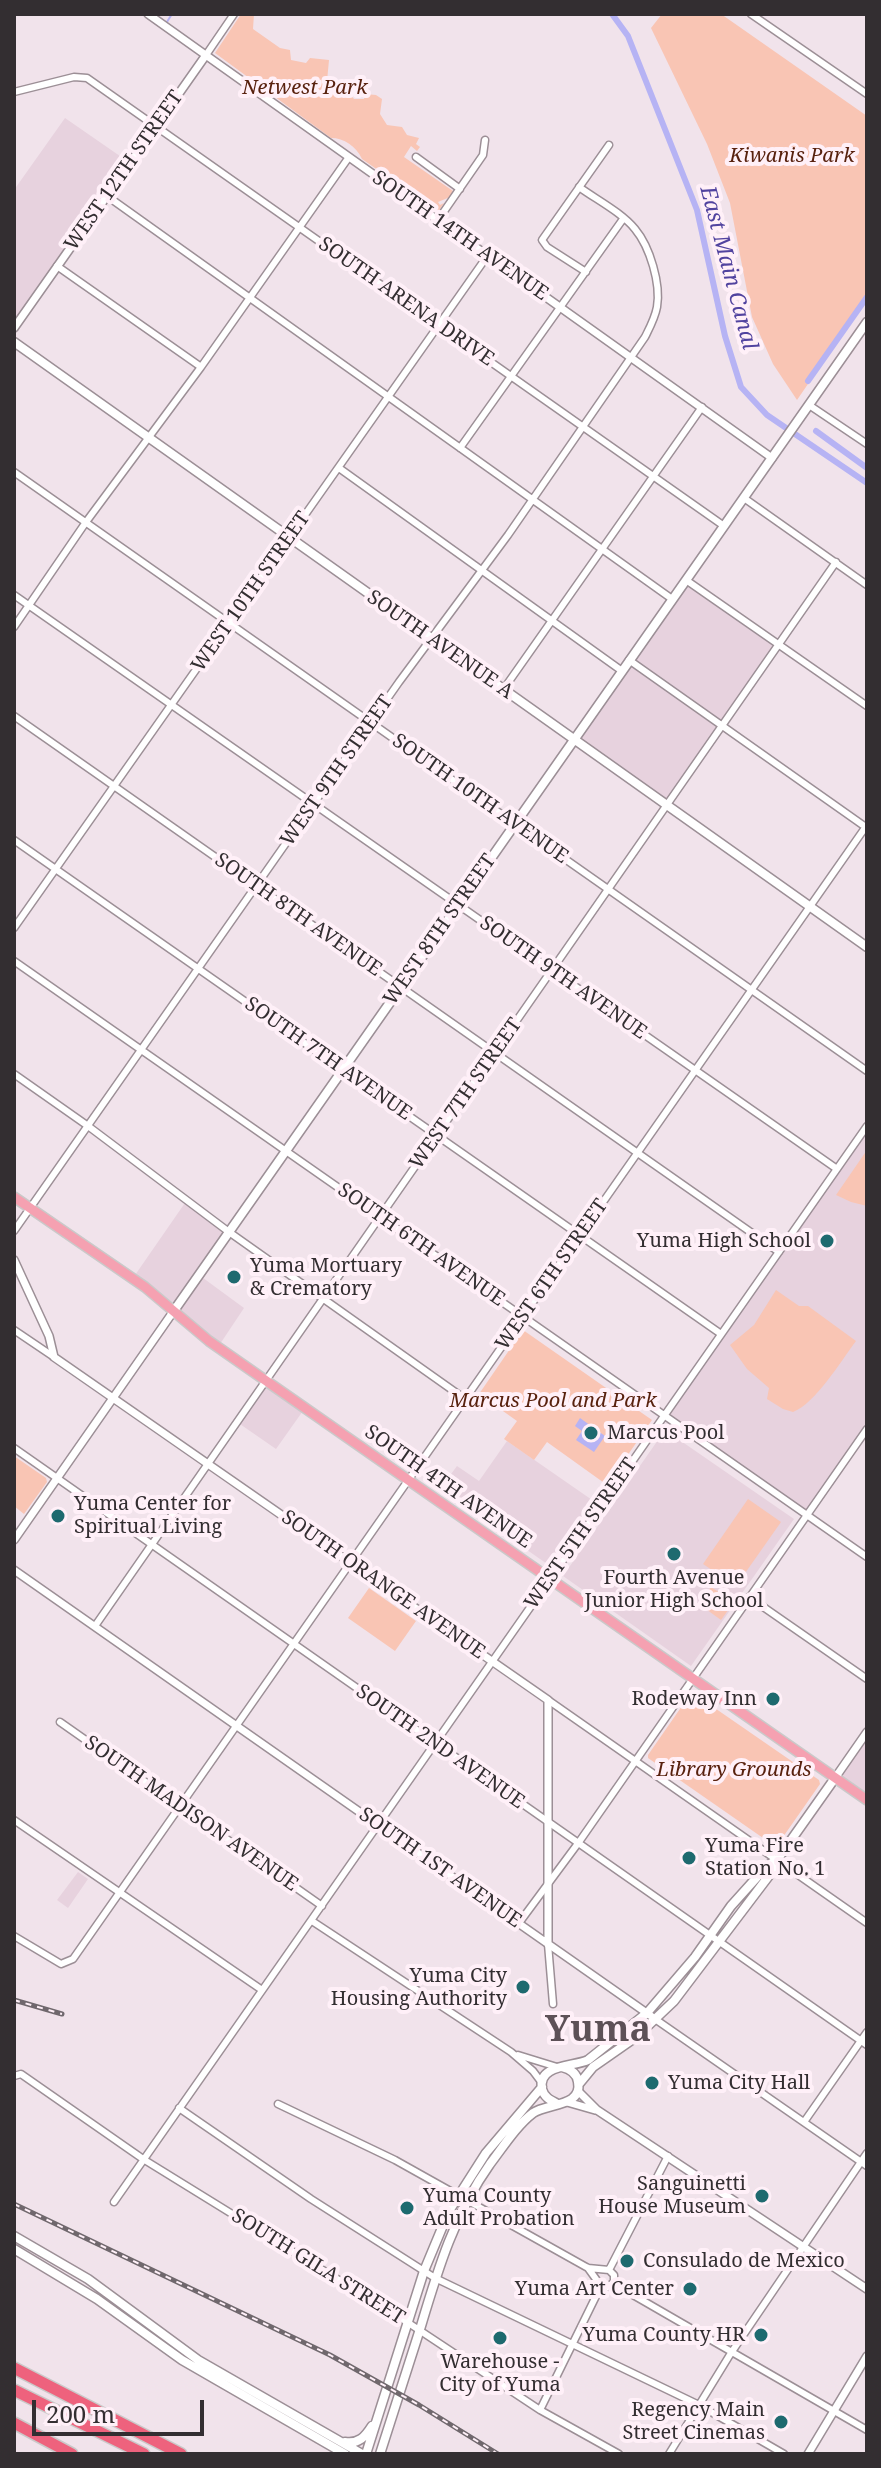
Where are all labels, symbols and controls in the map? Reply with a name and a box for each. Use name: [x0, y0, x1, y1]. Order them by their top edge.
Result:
park label: Netwest Park: [242, 76, 368, 100]
street label: WEST 12TH STREET: [60, 86, 188, 256]
park label: Kiwanis Park: [729, 144, 855, 168]
street label: SOUTH 14TH AVENUE: [367, 166, 553, 306]
water label: East Main Canal: [693, 183, 763, 353]
street label: SOUTH ARENA DRIVE: [314, 232, 498, 372]
street label: WEST 10TH STREET: [187, 507, 315, 677]
street label: SOUTH AVENUE A: [362, 585, 518, 705]
street label: WEST 9TH STREET: [276, 691, 398, 851]
street label: SOUTH 10TH AVENUE: [387, 729, 573, 869]
street label: SOUTH 8TH AVENUE: [210, 848, 386, 982]
street label: WEST 8TH STREET: [379, 850, 501, 1010]
street label: SOUTH 9TH AVENUE: [475, 911, 651, 1045]
street label: SOUTH 7TH AVENUE: [240, 992, 416, 1126]
street label: WEST 7TH STREET: [405, 1014, 527, 1174]
street label: SOUTH 6TH AVENUE: [333, 1178, 509, 1312]
street label: WEST 6TH STREET: [491, 1195, 613, 1355]
place label: Yuma High School: [637, 1229, 811, 1253]
marker: Yuma High School: [818, 1232, 836, 1250]
place label: Yuma Mortuary & Crematory: [250, 1254, 402, 1301]
marker: Yuma Mortuary & Crematory: [225, 1268, 243, 1286]
park label: Marcus Pool and Park: [449, 1389, 657, 1413]
street label: SOUTH 4TH AVENUE: [360, 1420, 536, 1554]
place label: Marcus Pool: [607, 1421, 725, 1445]
marker: Marcus Pool: [582, 1424, 600, 1442]
street label: WEST 5TH STREET: [520, 1454, 642, 1614]
place label: Yuma Center for Spiritual Living: [74, 1492, 231, 1539]
street label: SOUTH ORANGE AVENUE: [277, 1505, 489, 1665]
marker: Yuma Center for Spiritual Living: [49, 1507, 67, 1525]
marker: Fourth Avenue Junior High School: [665, 1545, 683, 1563]
place label: Fourth Avenue Junior High School: [585, 1566, 763, 1613]
street label: SOUTH 2ND AVENUE: [351, 1680, 529, 1814]
place label: Rodeway Inn: [632, 1687, 757, 1711]
marker: Rodeway Inn: [764, 1690, 782, 1708]
street label: SOUTH MADISON AVENUE: [80, 1731, 302, 1897]
park label: Library Grounds: [657, 1758, 811, 1782]
street label: SOUTH 1ST AVENUE: [354, 1803, 526, 1933]
place label: Yuma Fire Station No. 1: [705, 1834, 825, 1881]
marker: Yuma Fire Station No. 1: [680, 1849, 698, 1867]
place label: Yuma City Housing Authority: [331, 1964, 507, 2011]
marker: Yuma City Housing Authority: [514, 1978, 532, 1996]
district label: Yuma: [545, 2009, 651, 2053]
place label: Yuma City Hall: [668, 2071, 810, 2095]
marker: Yuma City Hall: [643, 2074, 661, 2092]
place label: Sanguinetti House Museum: [598, 2172, 746, 2219]
place label: Yuma County Adult Probation: [423, 2184, 575, 2231]
marker: Sanguinetti House Museum: [753, 2187, 771, 2205]
marker: Yuma County Adult Probation: [398, 2199, 416, 2217]
street label: SOUTH GILA STREET: [227, 2204, 409, 2330]
place label: Consulado de Mexico: [643, 2249, 845, 2273]
marker: Consulado de Mexico: [618, 2252, 636, 2270]
place label: Yuma Art Center: [515, 2277, 674, 2301]
marker: Yuma Art Center: [681, 2280, 699, 2298]
place label: Yuma County HR: [583, 2323, 745, 2347]
marker: Yuma County HR: [752, 2326, 770, 2344]
marker: Warehouse - City of Yuma: [491, 2329, 509, 2347]
place label: Warehouse - City of Yuma: [439, 2350, 561, 2397]
scale bar: [36, 2384, 208, 2434]
text: 200 m: [46, 2397, 115, 2430]
place label: Regency Main Street Cinemas: [623, 2398, 765, 2445]
marker: Regency Main Street Cinemas: [772, 2413, 790, 2431]

